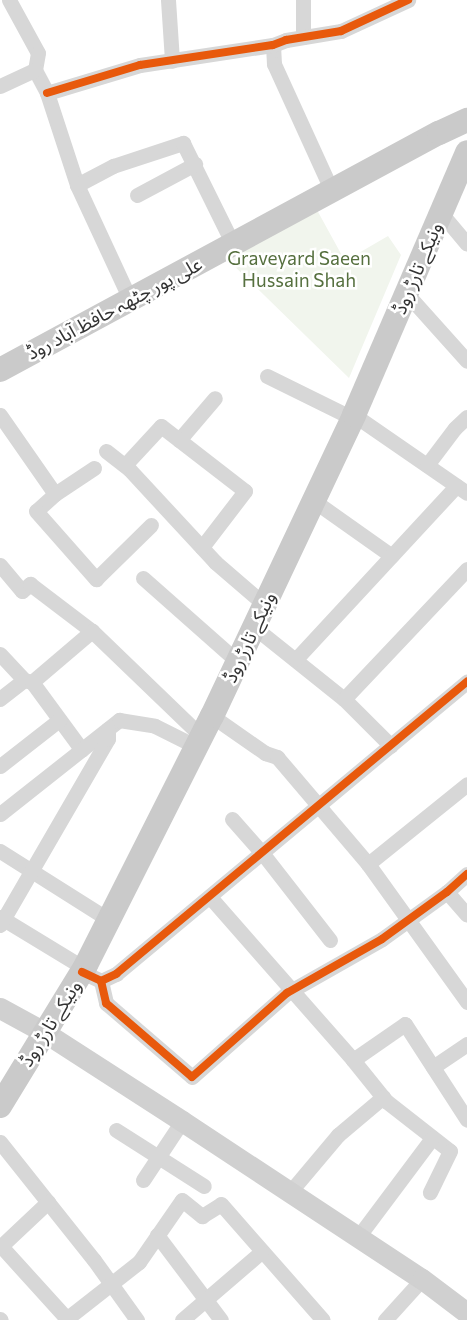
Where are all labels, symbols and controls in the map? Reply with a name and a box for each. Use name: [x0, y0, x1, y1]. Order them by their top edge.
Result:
street label: ونیکے تارڑ روڈ: [387, 219, 447, 317]
park label: Graveyard Saeen Hussain Shah: [227, 247, 371, 291]
street label: علی پور چٹھہ حافظ آباد روڈ: [22, 252, 206, 364]
street label: ونیکے تارڑ روڈ: [218, 588, 280, 686]
street label: ونیکے تارڑ روڈ: [14, 976, 86, 1070]

